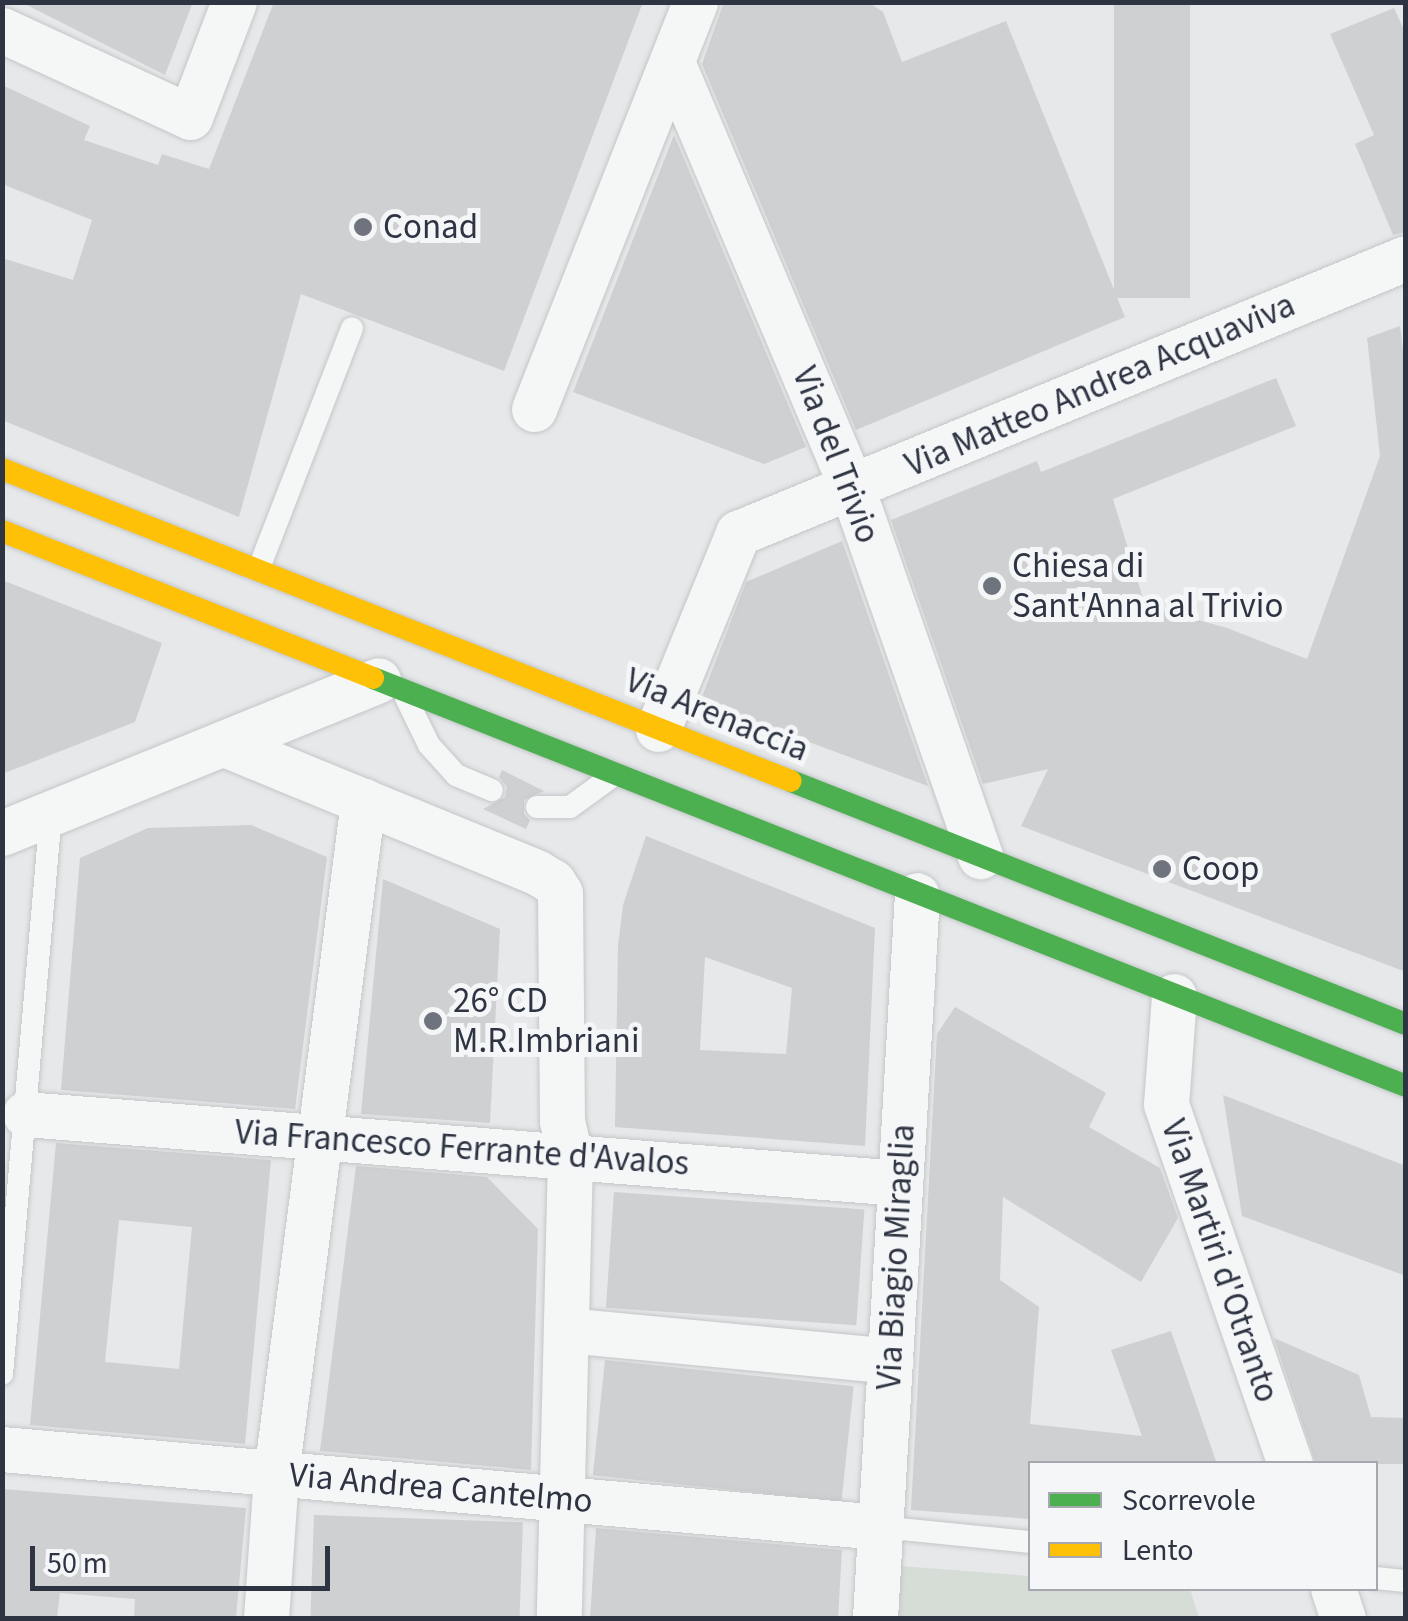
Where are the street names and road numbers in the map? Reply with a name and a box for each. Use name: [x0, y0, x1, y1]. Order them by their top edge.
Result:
street label: Via Matteo Andrea Acquaviva: [899, 284, 1301, 486]
street label: Via del Trivio: [783, 361, 889, 549]
street label: Via Arenaccia: [619, 659, 815, 771]
street label: Via Francesco Ferrante d'Avalos: [233, 1111, 691, 1185]
street label: Via Martiri d'Otranto: [1152, 1114, 1288, 1408]
street label: Via Biagio Miraglia: [868, 1123, 924, 1391]
street label: Via Andrea Cantelmo: [287, 1454, 595, 1522]

